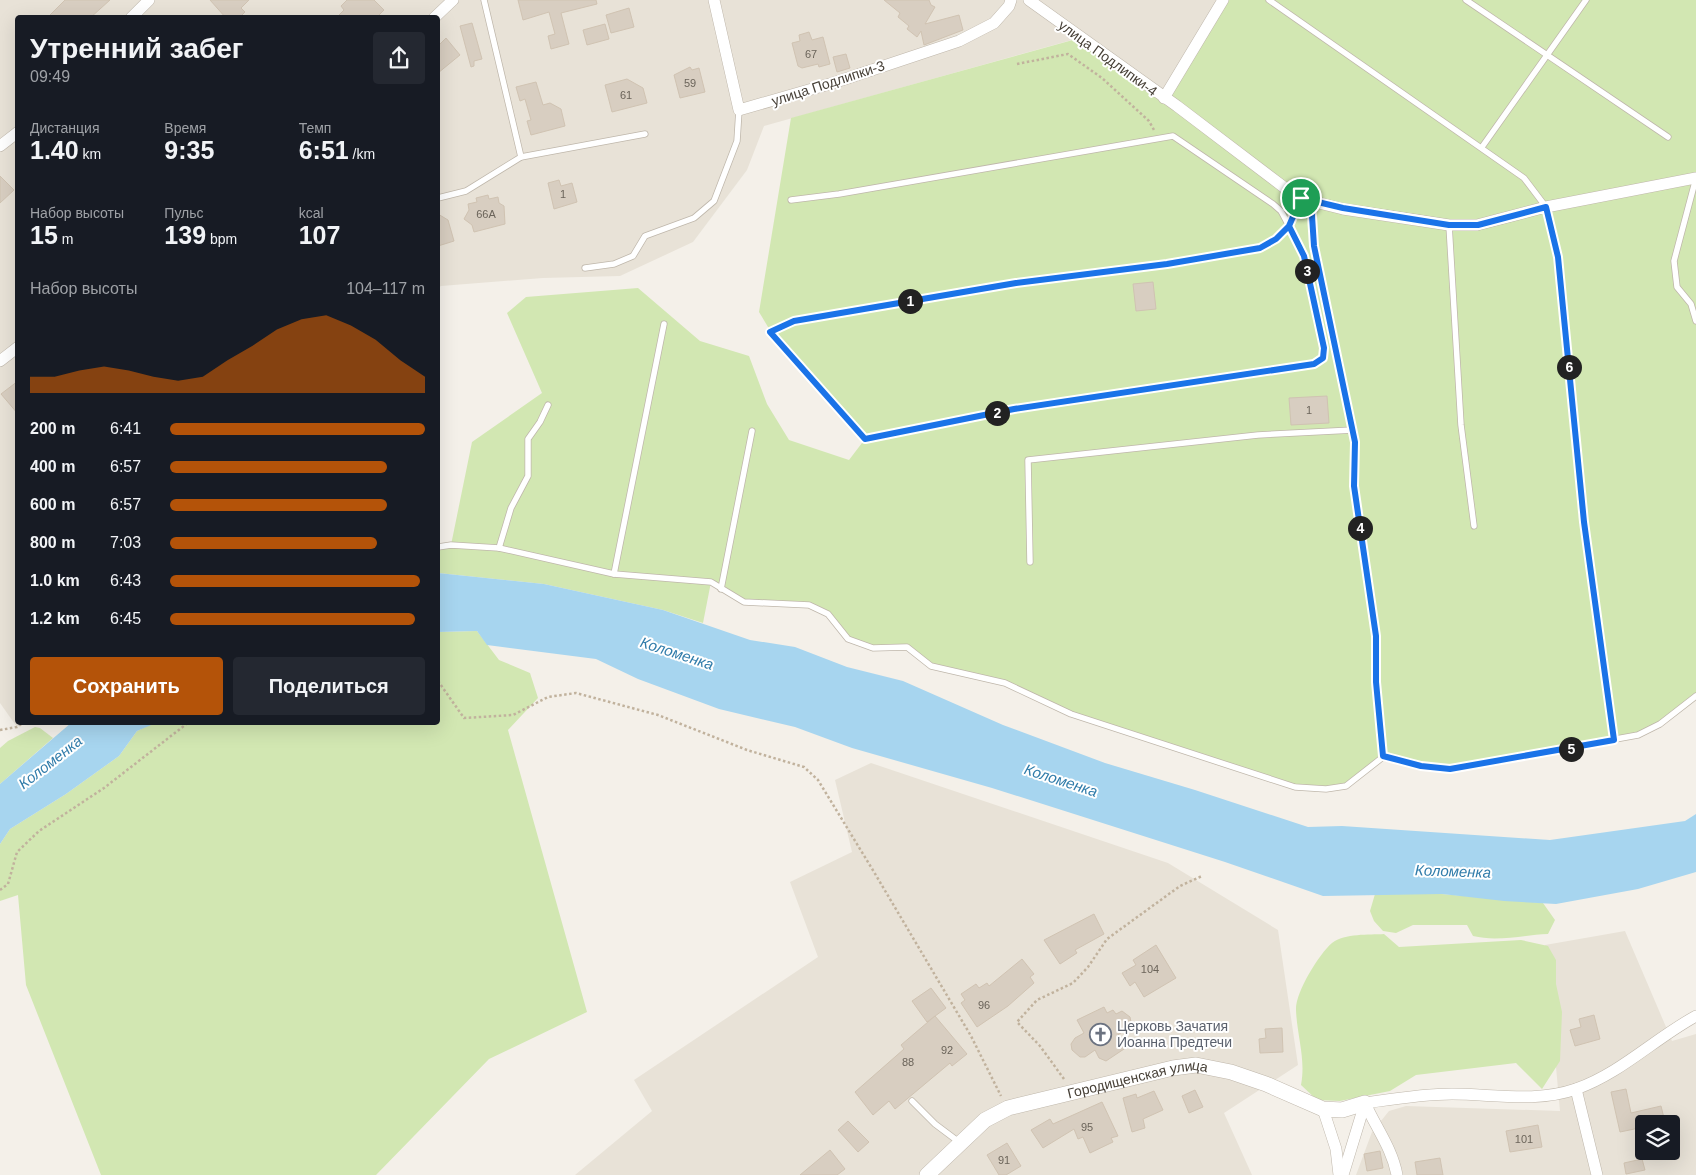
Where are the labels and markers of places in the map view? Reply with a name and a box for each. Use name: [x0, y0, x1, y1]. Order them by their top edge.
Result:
pin: [1280, 177, 1322, 219]
pin: 3: [1294, 258, 1320, 284]
pin: 1: [898, 288, 922, 314]
pin: 6: [1556, 354, 1582, 380]
pin: 2: [984, 400, 1010, 426]
pin: 4: [1348, 516, 1372, 540]
pin: 5: [1558, 736, 1584, 762]
place label: Церковь Зачатия Иоанна Предтечи: [1117, 1018, 1232, 1050]
church icon: Церковь Зачатия Иоанна Предтечи: [1089, 1022, 1113, 1046]

